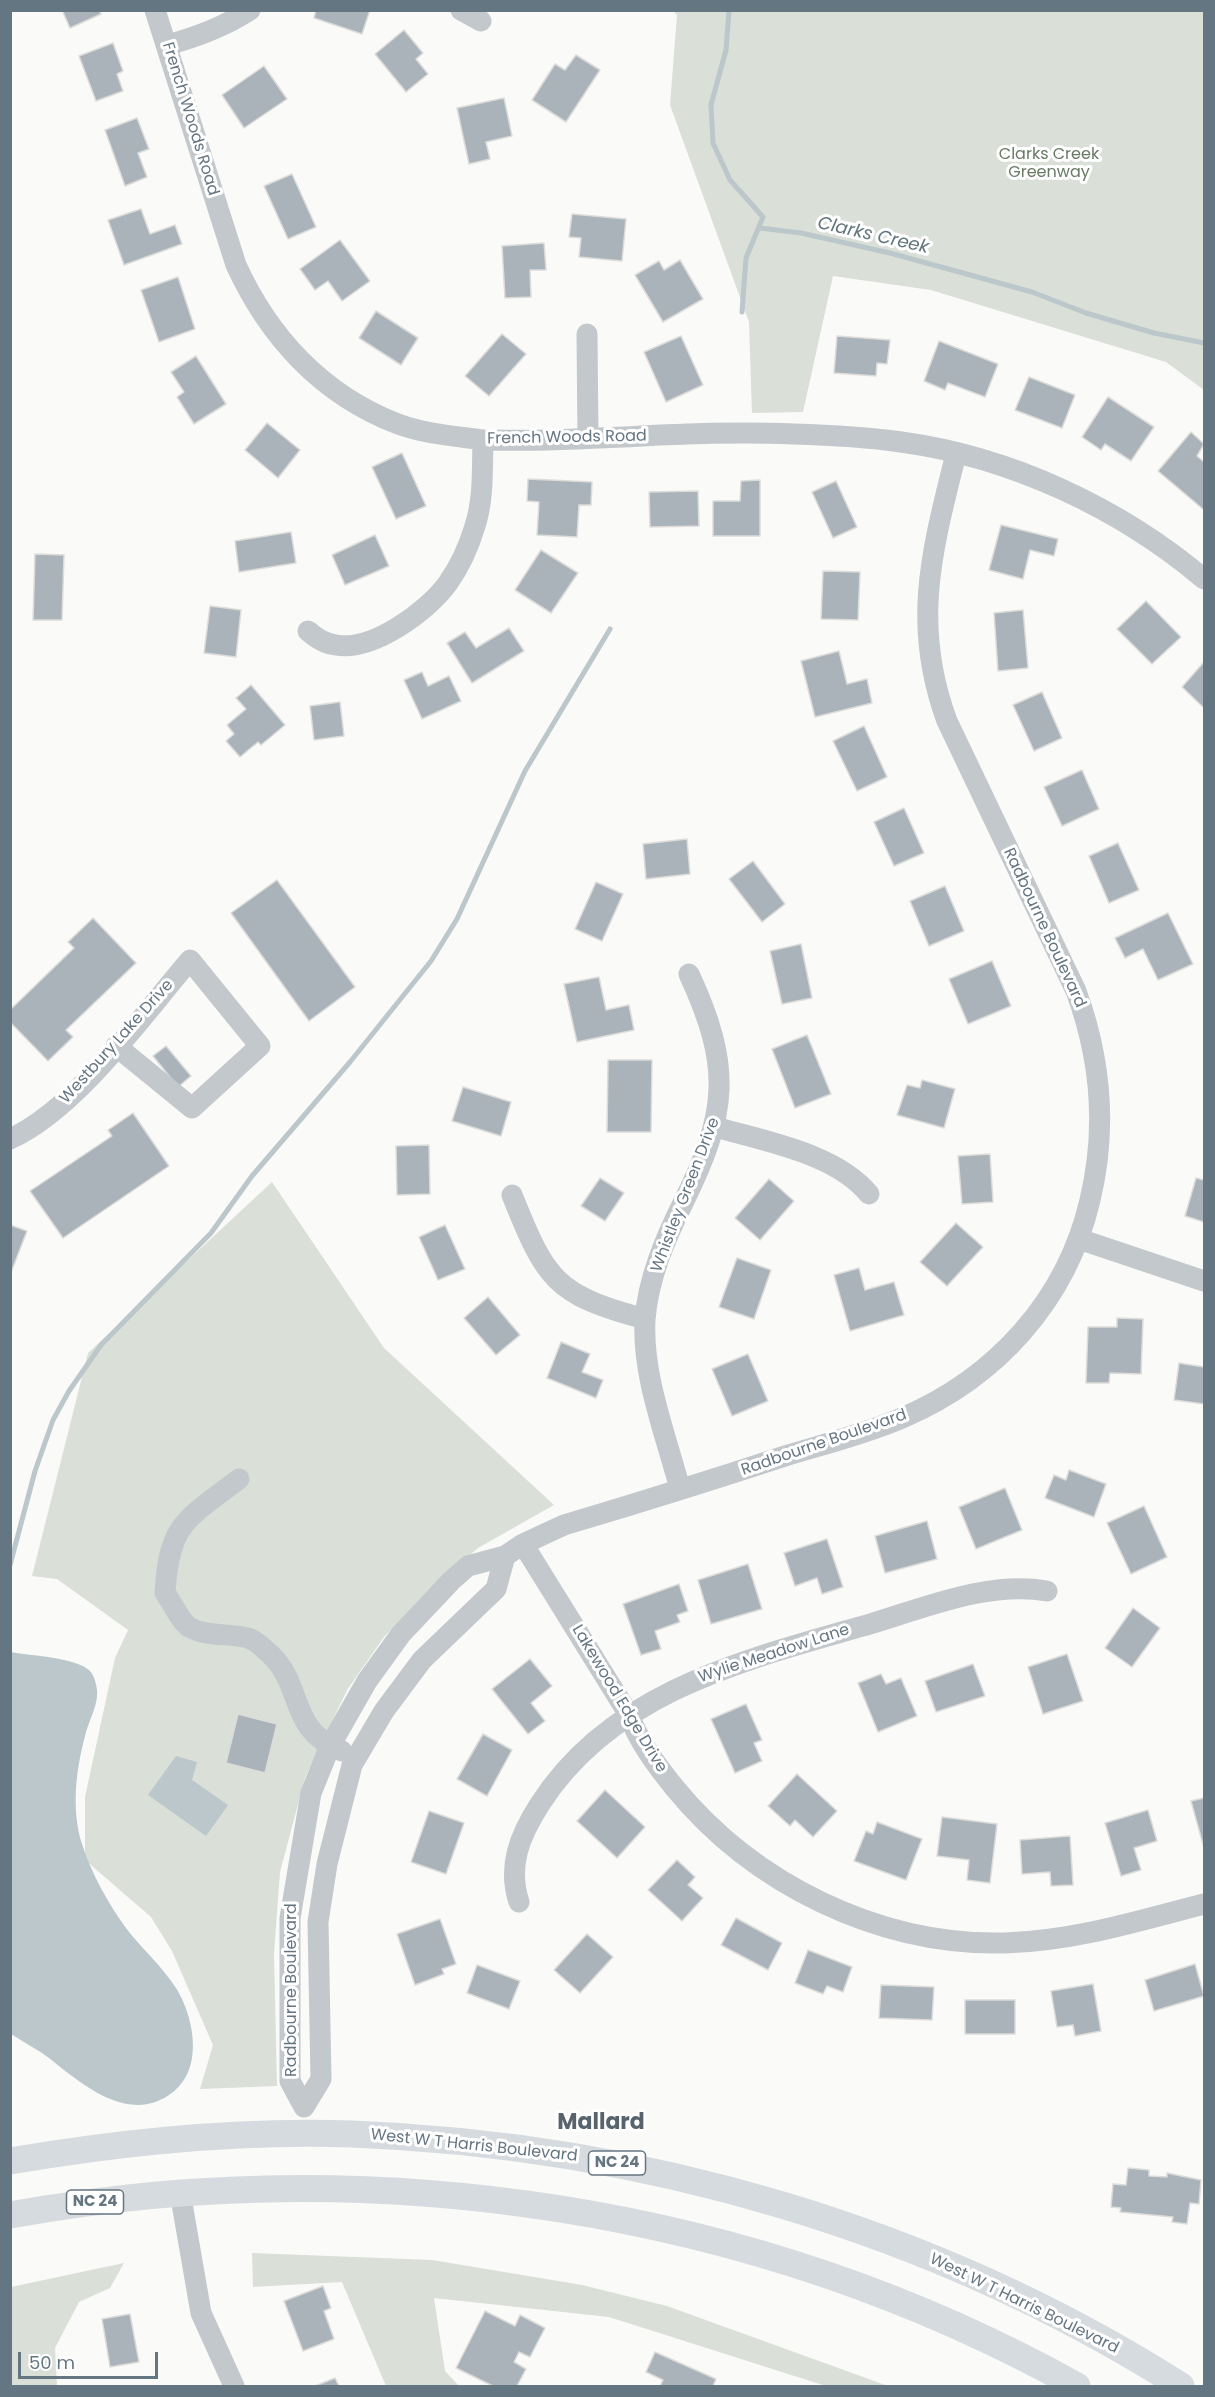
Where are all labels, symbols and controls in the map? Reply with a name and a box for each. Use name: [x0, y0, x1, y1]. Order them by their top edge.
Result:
street label: French Woods Road: [157, 40, 223, 198]
park label: Clarks Creek Greenway: [999, 145, 1099, 183]
water label: Clarks Creek: [815, 213, 931, 259]
street label: French Woods Road: [487, 427, 647, 449]
street label: Radbourne Boulevard: [999, 845, 1089, 1011]
street label: Westbury Lake Drive: [56, 976, 178, 1108]
street label: Whistley Green Drive: [648, 1115, 724, 1275]
street label: Radbourne Boulevard: [739, 1406, 909, 1480]
street label: Wylie Meadow Lane: [696, 1621, 852, 1687]
street label: Lakewood Edge Drive: [567, 1622, 671, 1776]
street label: Radbourne Boulevard: [282, 1903, 302, 2077]
district label: Mallard: [557, 2110, 645, 2136]
street label: West W T Harris Boulevard: [370, 2126, 578, 2166]
road number: NC 24: [588, 2151, 646, 2175]
road number: NC 24: [66, 2190, 124, 2214]
street label: West W T Harris Boulevard: [926, 2250, 1122, 2358]
scale bar: [21, 2340, 160, 2378]
text: 50 m: [29, 2350, 75, 2375]

